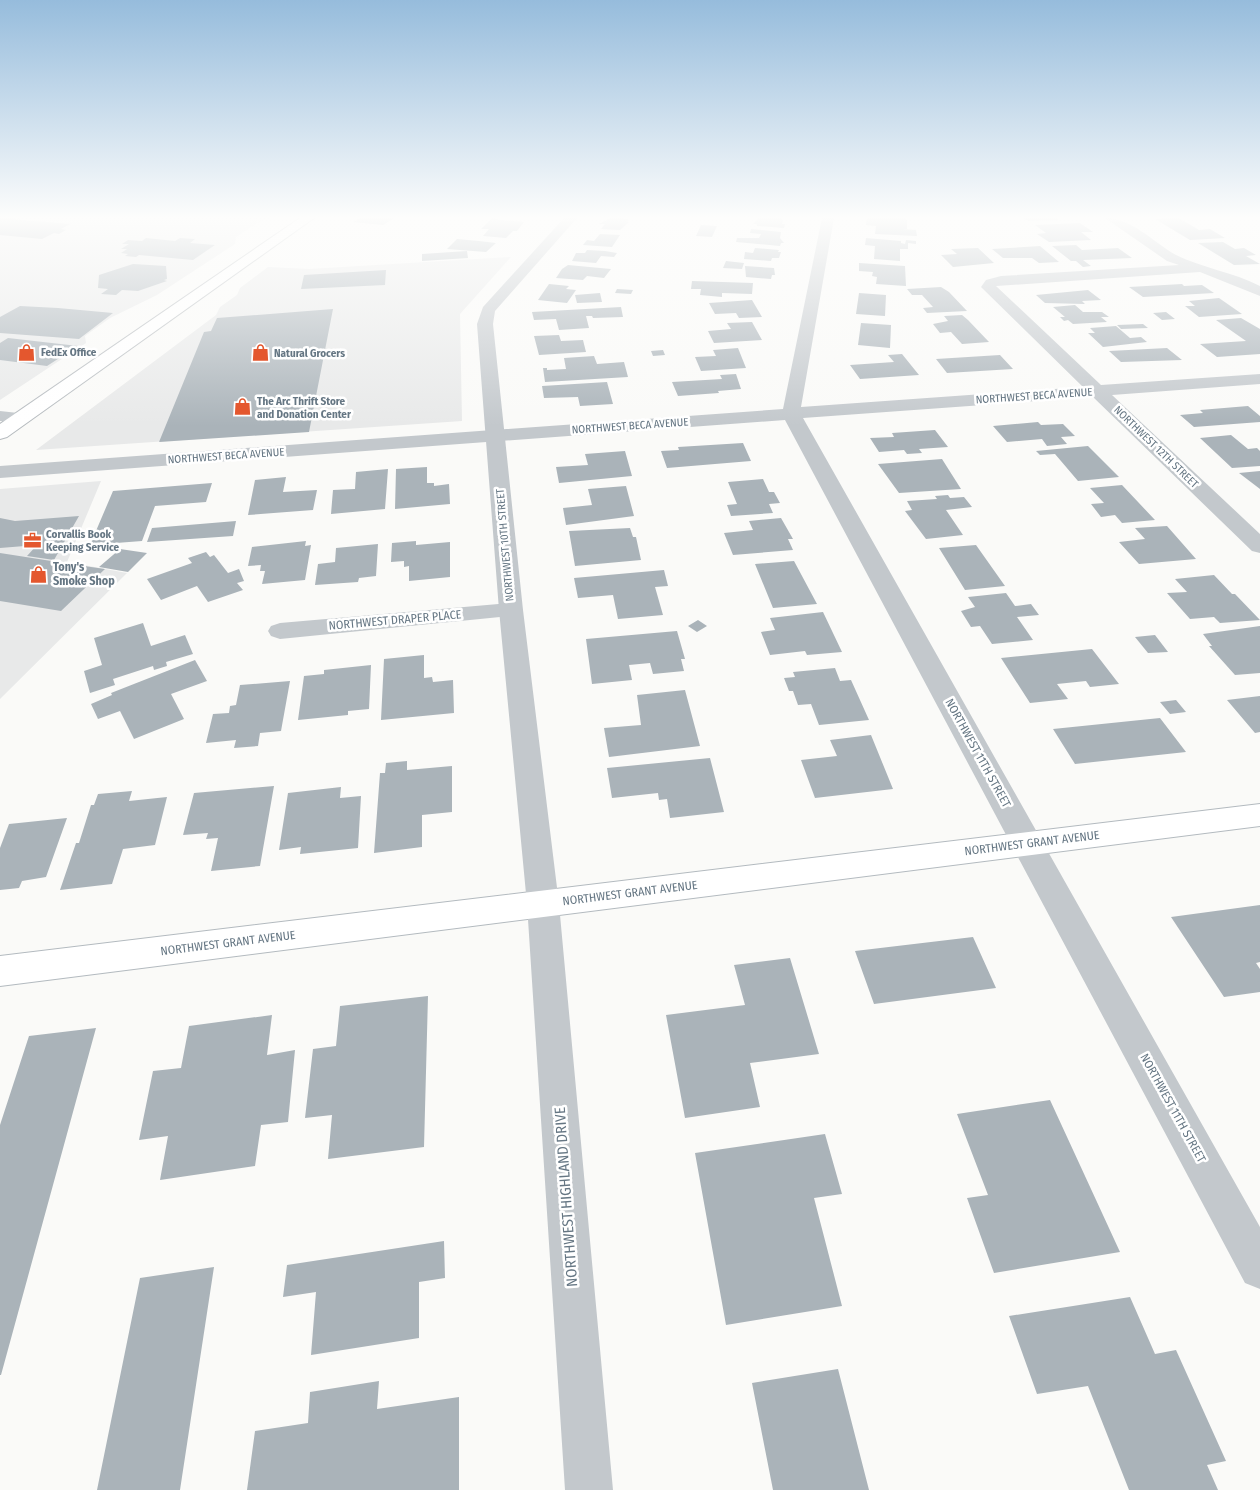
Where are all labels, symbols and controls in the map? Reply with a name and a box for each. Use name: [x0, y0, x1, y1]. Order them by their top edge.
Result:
shop icon: FedEx Office: [17, 342, 37, 362]
shop icon: Natural Grocers: [250, 343, 270, 363]
place label: FedEx Office: [41, 346, 97, 359]
place label: Natural Grocers: [274, 347, 345, 360]
street label: NORTHWEST BECA AVENUE: [975, 385, 1093, 407]
place label: The Arc Thrift Store and Donation Center: [257, 395, 352, 421]
shop icon: The Arc Thrift Store and Donation Center: [233, 397, 253, 417]
street label: NORTHWEST 12TH STREET: [1111, 403, 1202, 491]
street label: NORTHWEST BECA AVENUE: [571, 415, 689, 437]
street label: NORTHWEST BECA AVENUE: [167, 445, 285, 467]
street label: NORTHWEST 10TH STREET: [494, 487, 516, 602]
place label: Corvallis Book Keeping Service: [46, 528, 120, 554]
office icon: Corvallis Book Keeping Service: [22, 530, 42, 550]
place label: Tony's Smoke Shop: [53, 560, 115, 588]
shop icon: Tony's Smoke Shop: [29, 564, 49, 584]
street label: NORTHWEST DRAPER PLACE: [328, 607, 462, 633]
street label: NORTHWEST 11TH STREET: [942, 696, 1014, 810]
street label: NORTHWEST GRANT AVENUE: [964, 828, 1101, 858]
street label: NORTHWEST GRANT AVENUE: [562, 878, 699, 908]
street label: NORTHWEST GRANT AVENUE: [160, 928, 297, 958]
street label: NORTHWEST 11TH STREET: [1137, 1051, 1209, 1165]
street label: NORTHWEST HIGHLAND DRIVE: [551, 1106, 581, 1288]

